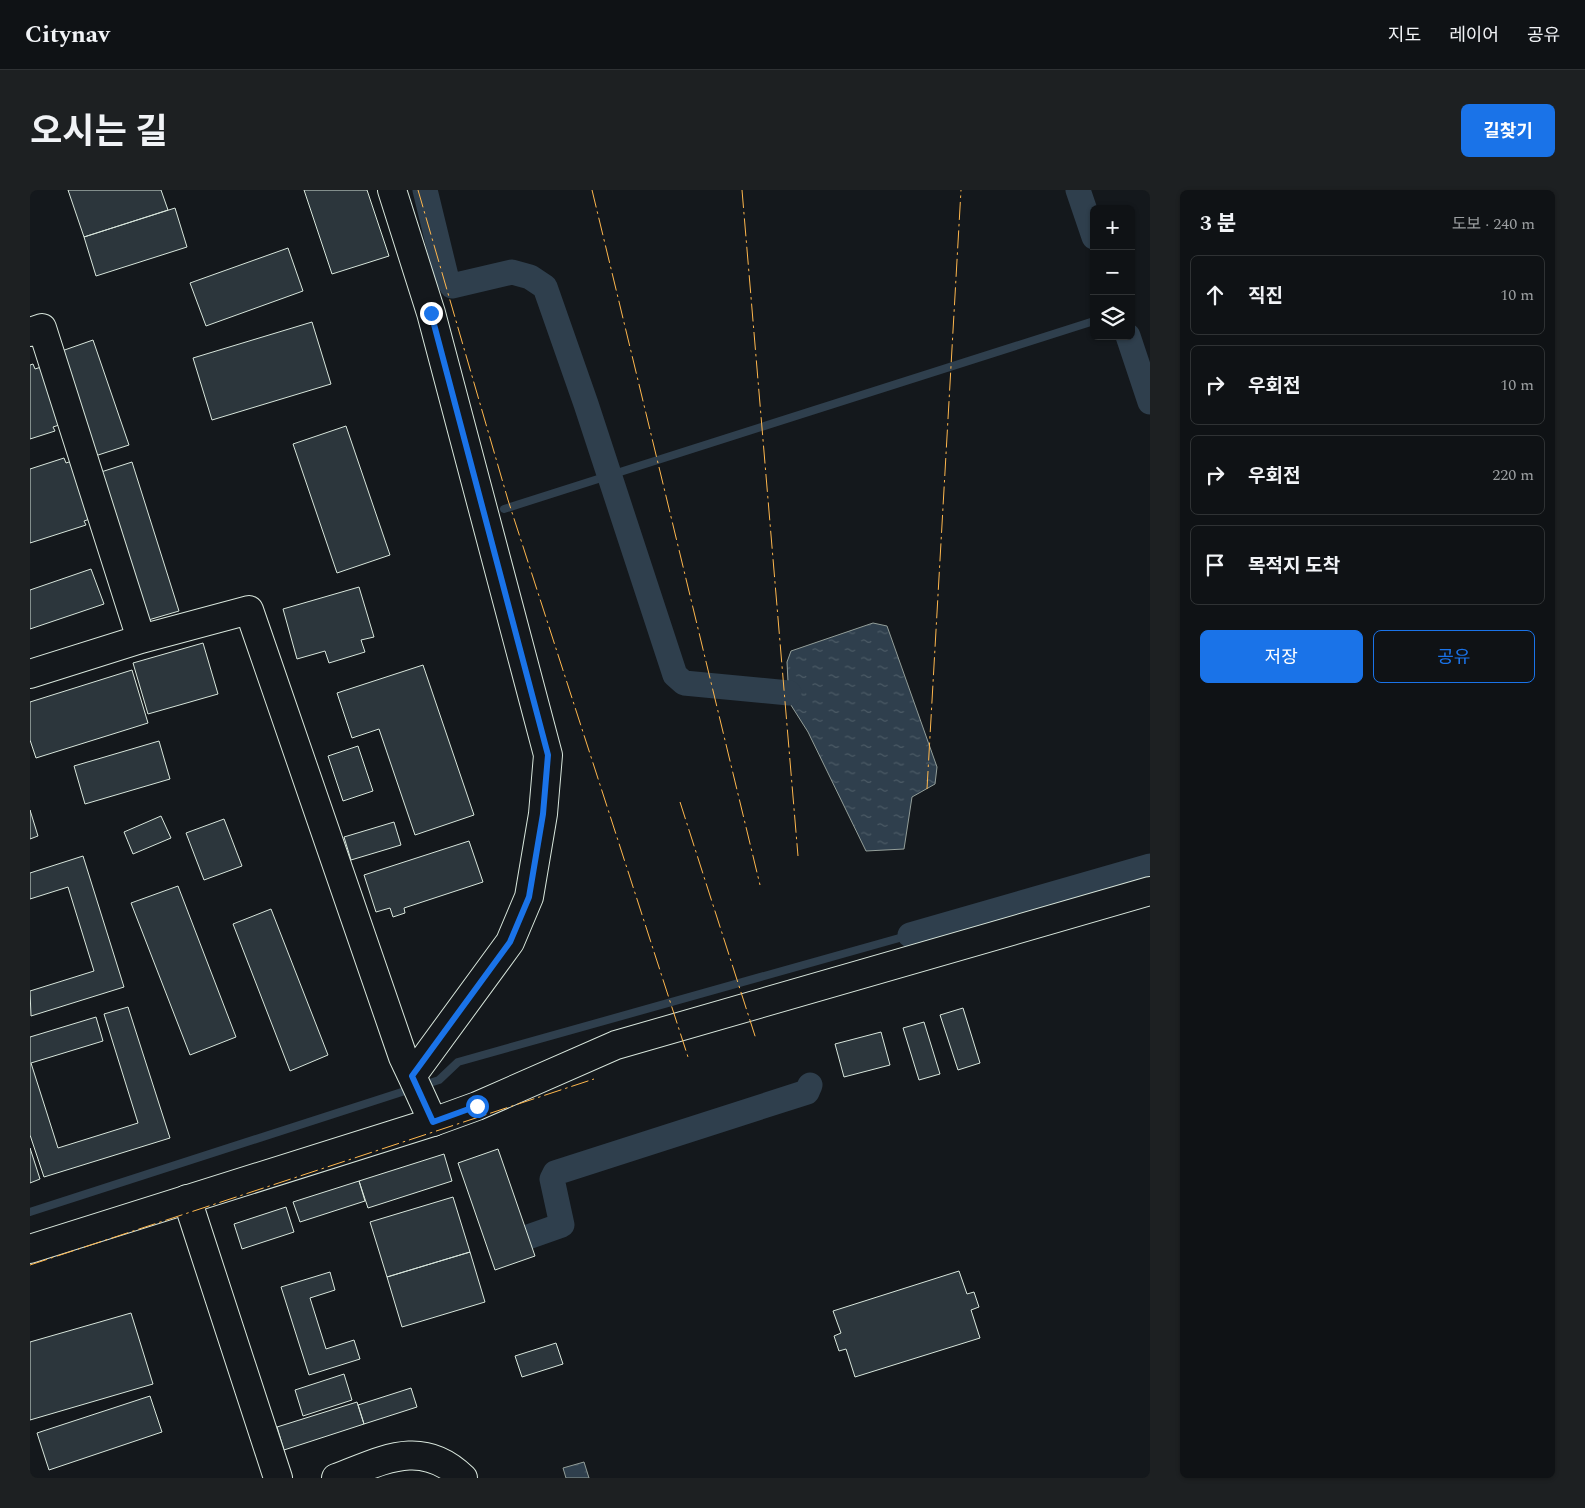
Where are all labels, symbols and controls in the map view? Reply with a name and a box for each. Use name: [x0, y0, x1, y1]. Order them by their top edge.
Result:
text: Citynav: [25, 17, 110, 53]
text: 지도: [1388, 22, 1421, 49]
text: 레이어: [1449, 22, 1499, 49]
text: 공유: [1527, 22, 1560, 49]
button: 길찾기: [1461, 104, 1555, 157]
text: 오시는 길: [30, 106, 168, 159]
map controls: [1090, 205, 1135, 340]
button: +: [1090, 205, 1135, 250]
text: 3 분: [1200, 208, 1236, 240]
text: 도보 · 240 m: [1452, 212, 1535, 236]
button: −: [1090, 250, 1135, 295]
icon: ahead: [1201, 281, 1229, 309]
text: 직진: [1248, 282, 1283, 311]
text: 10 m: [1500, 283, 1534, 307]
button: layers: [1090, 295, 1135, 340]
route end: [420, 302, 443, 325]
icon: right: [1201, 371, 1229, 399]
text: 우회전: [1248, 372, 1300, 401]
text: 10 m: [1500, 373, 1534, 397]
icon: right: [1201, 461, 1229, 489]
text: 우회전: [1248, 462, 1300, 491]
text: 220 m: [1492, 463, 1534, 487]
icon: arrive: [1201, 551, 1229, 579]
text: 목적지 도착: [1248, 552, 1340, 581]
button: 저장: [1200, 630, 1363, 683]
button: 공유: [1373, 630, 1535, 683]
route start: [466, 1095, 489, 1118]

